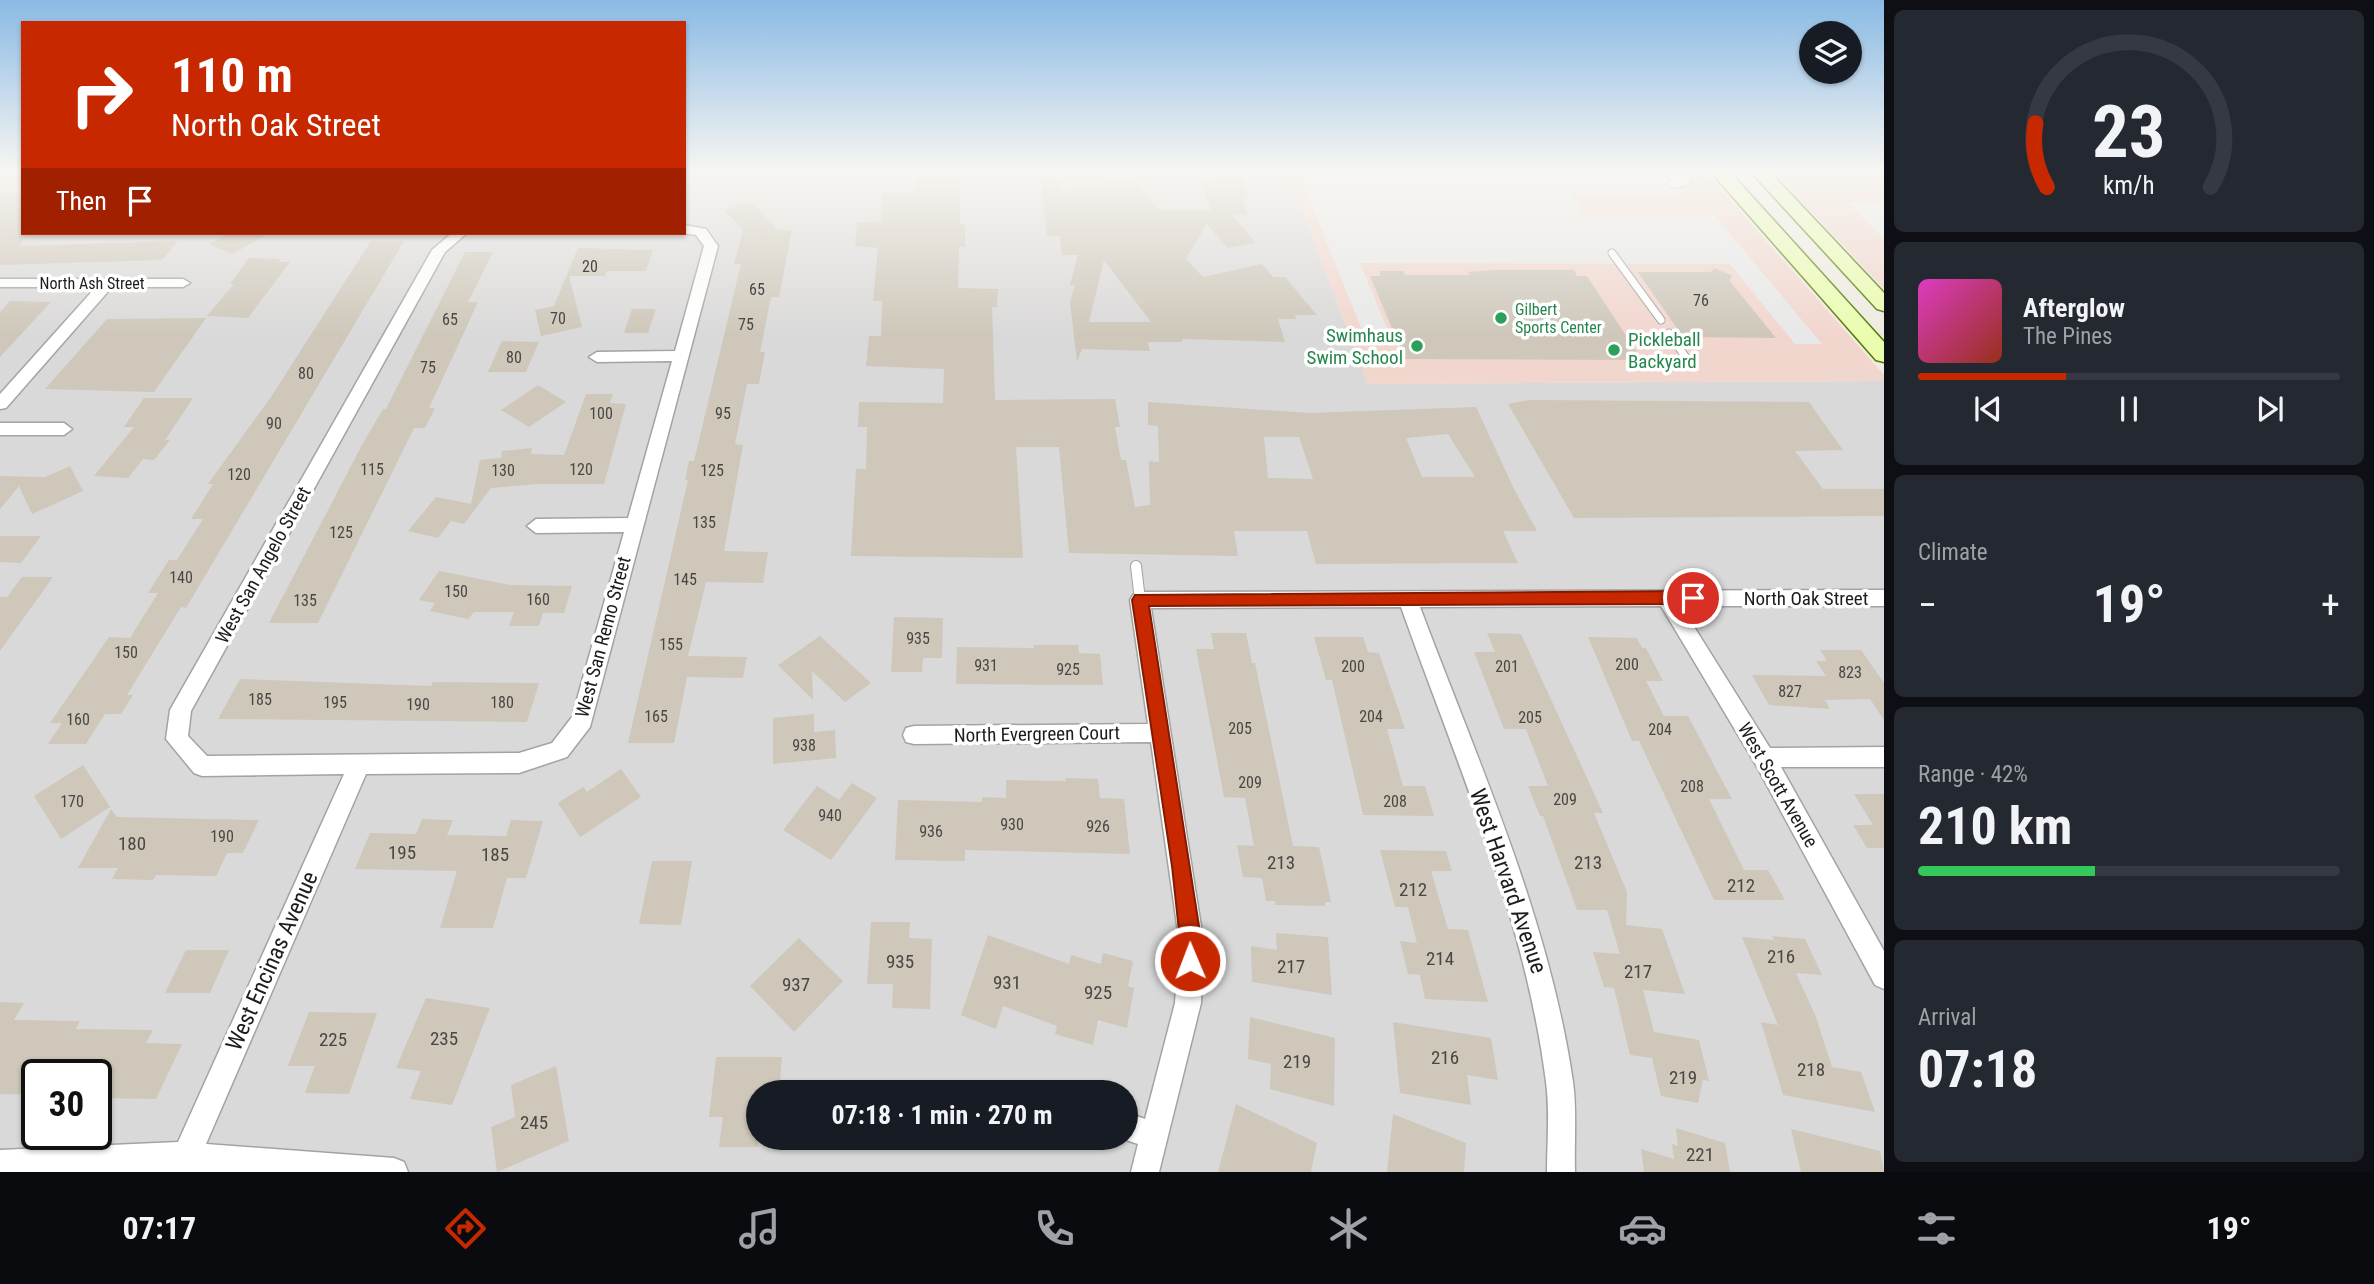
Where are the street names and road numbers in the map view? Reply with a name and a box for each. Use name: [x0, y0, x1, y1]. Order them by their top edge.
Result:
street label: North Ash Street: [40, 274, 145, 293]
street label: West San Angelo Street: [210, 483, 316, 647]
street label: West San Remo Street: [570, 554, 636, 720]
street label: North Oak Street: [1744, 587, 1868, 610]
street label: West Scott Avenue: [1733, 719, 1823, 852]
street label: North Evergreen Court: [954, 721, 1120, 747]
street label: West Harvard Avenue: [1464, 785, 1552, 977]
street label: West Encinas Avenue: [220, 867, 324, 1055]

